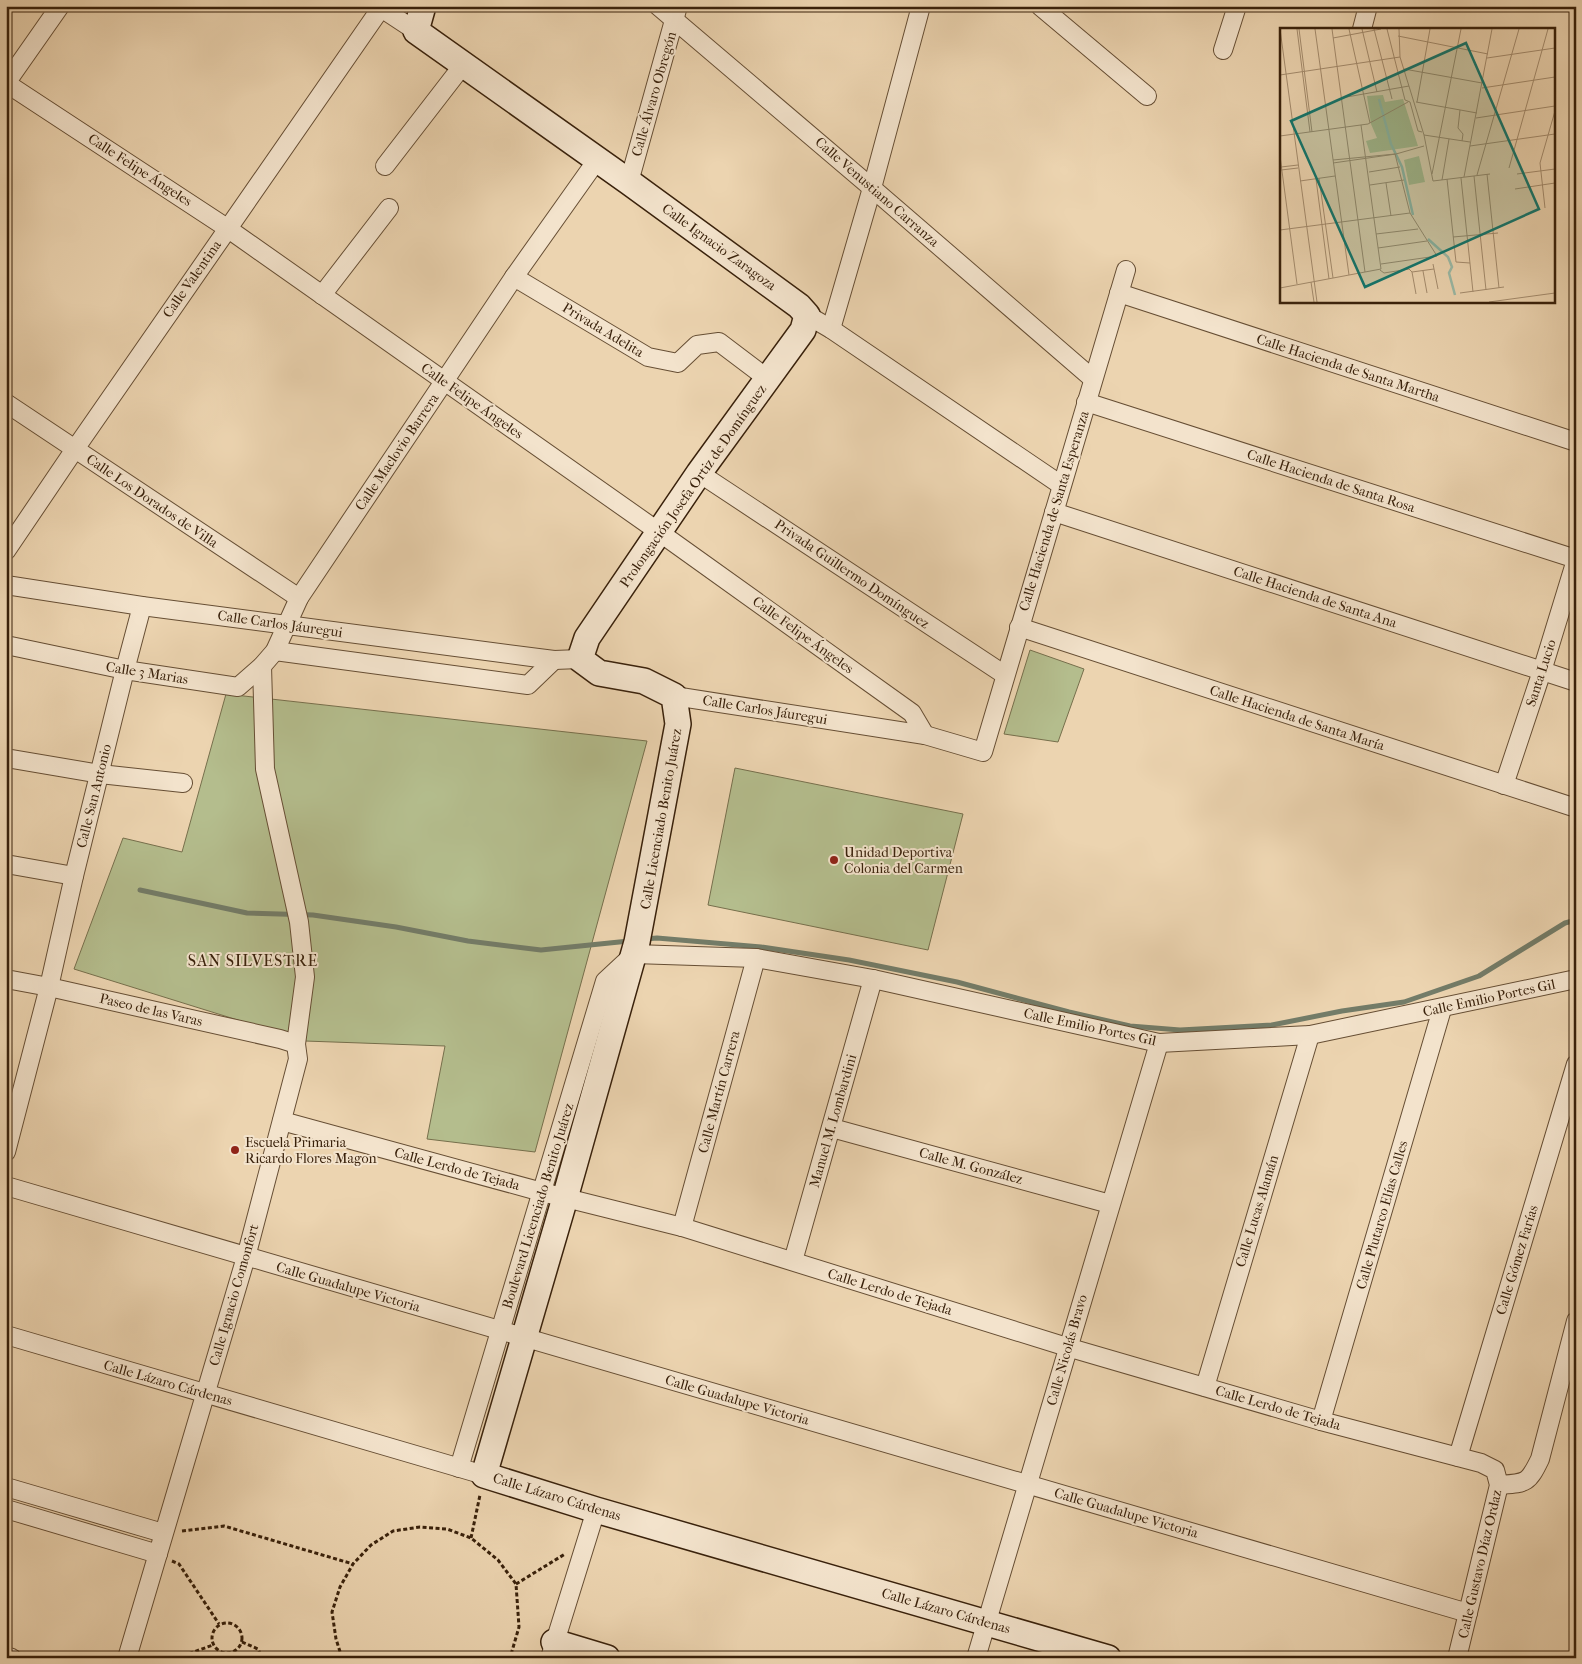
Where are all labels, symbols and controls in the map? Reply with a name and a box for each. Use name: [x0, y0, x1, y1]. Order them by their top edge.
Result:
inset map: [1280, 28, 1554, 302]
street label: Calle Álvaro Obregón: [627, 29, 680, 158]
street label: Calle Felipe Ángeles: [85, 129, 196, 210]
street label: Calle Venustiano Carranza: [812, 134, 943, 251]
street label: Calle Ignacio Zaragoza: [659, 200, 780, 294]
street label: Calle Valentina: [159, 237, 225, 321]
street label: Privada Adelita: [559, 299, 647, 361]
street label: Calle Hacienda de Santa Martha: [1254, 330, 1442, 406]
street label: Calle Felipe Ángeles: [418, 359, 527, 443]
street label: Prolongación Josefa Ortiz de Domínguez: [616, 381, 770, 591]
street label: Calle Maclovio Barrera: [352, 390, 443, 514]
street label: Calle Hacienda de Santa Esperanza: [1015, 408, 1093, 613]
street label: Calle Hacienda de Santa Rosa: [1245, 446, 1418, 516]
street label: Calle Los Dorados de Villa: [83, 451, 222, 552]
street label: Privada Guillermo Domínguez: [771, 516, 933, 632]
street label: Calle Hacienda de Santa Ana: [1231, 563, 1399, 632]
street label: Calle Felipe Ángeles: [749, 592, 857, 677]
street label: Calle Carlos Jáuregui: [216, 607, 344, 641]
street label: Santa Lucio: [1522, 637, 1560, 709]
street label: Calle 3 Marias: [105, 658, 189, 688]
street label: Calle Hacienda de Santa María: [1207, 682, 1387, 755]
street label: Calle Carlos Jáuregui: [701, 692, 829, 728]
street label: Calle Licenciado Benito Juárez: [637, 727, 685, 911]
street label: Calle San Antonio: [73, 742, 115, 850]
place label: Unidad Deportiva Colonia del Carmen: [844, 844, 963, 877]
marker: Unidad Deportiva Colonia del Carmen: [828, 854, 840, 866]
district label: SAN SILVESTRE: [188, 951, 318, 970]
street label: Calle Emilio Portes Gil: [1421, 976, 1557, 1020]
street label: Paseo de las Varas: [98, 990, 204, 1030]
street label: Calle Emilio Portes Gil: [1022, 1005, 1158, 1049]
street label: Calle Martín Carrera: [694, 1028, 744, 1155]
street label: Manuel M. Lombardini: [806, 1052, 860, 1190]
street label: Boulevard Licenciado Benito Juárez: [499, 1101, 577, 1311]
place label: Escuela Primaria Ricardo Flores Magon: [245, 1134, 377, 1167]
street label: Calle Plutarco Elías Calles: [1353, 1139, 1411, 1291]
marker: Escuela Primaria Ricardo Flores Magon: [229, 1144, 241, 1156]
street label: Calle Lerdo de Tejada: [392, 1144, 522, 1194]
street label: Calle M. González: [917, 1144, 1025, 1188]
street label: Calle Lucas Alamán: [1232, 1153, 1282, 1269]
street label: Calle Gómez Farías: [1492, 1203, 1542, 1317]
street label: Calle Ignacio Comonfort: [206, 1222, 262, 1368]
street label: Calle Guadalupe Victoria: [274, 1258, 422, 1316]
street label: Calle Lerdo de Tejada: [826, 1265, 955, 1319]
street label: Calle Nicolás Bravo: [1043, 1292, 1091, 1408]
street label: Calle Lázaro Cárdenas: [102, 1356, 234, 1410]
street label: Calle Guadalupe Victoria: [663, 1371, 811, 1429]
street label: Calle Lerdo de Tejada: [1214, 1382, 1343, 1434]
street label: Calle Lázaro Cárdenas: [491, 1469, 623, 1525]
street label: Calle Guadalupe Victoria: [1052, 1484, 1200, 1542]
street label: Calle Gustavo Díaz Ordaz: [1455, 1488, 1505, 1640]
street label: Calle Lázaro Cárdenas: [880, 1584, 1012, 1638]

